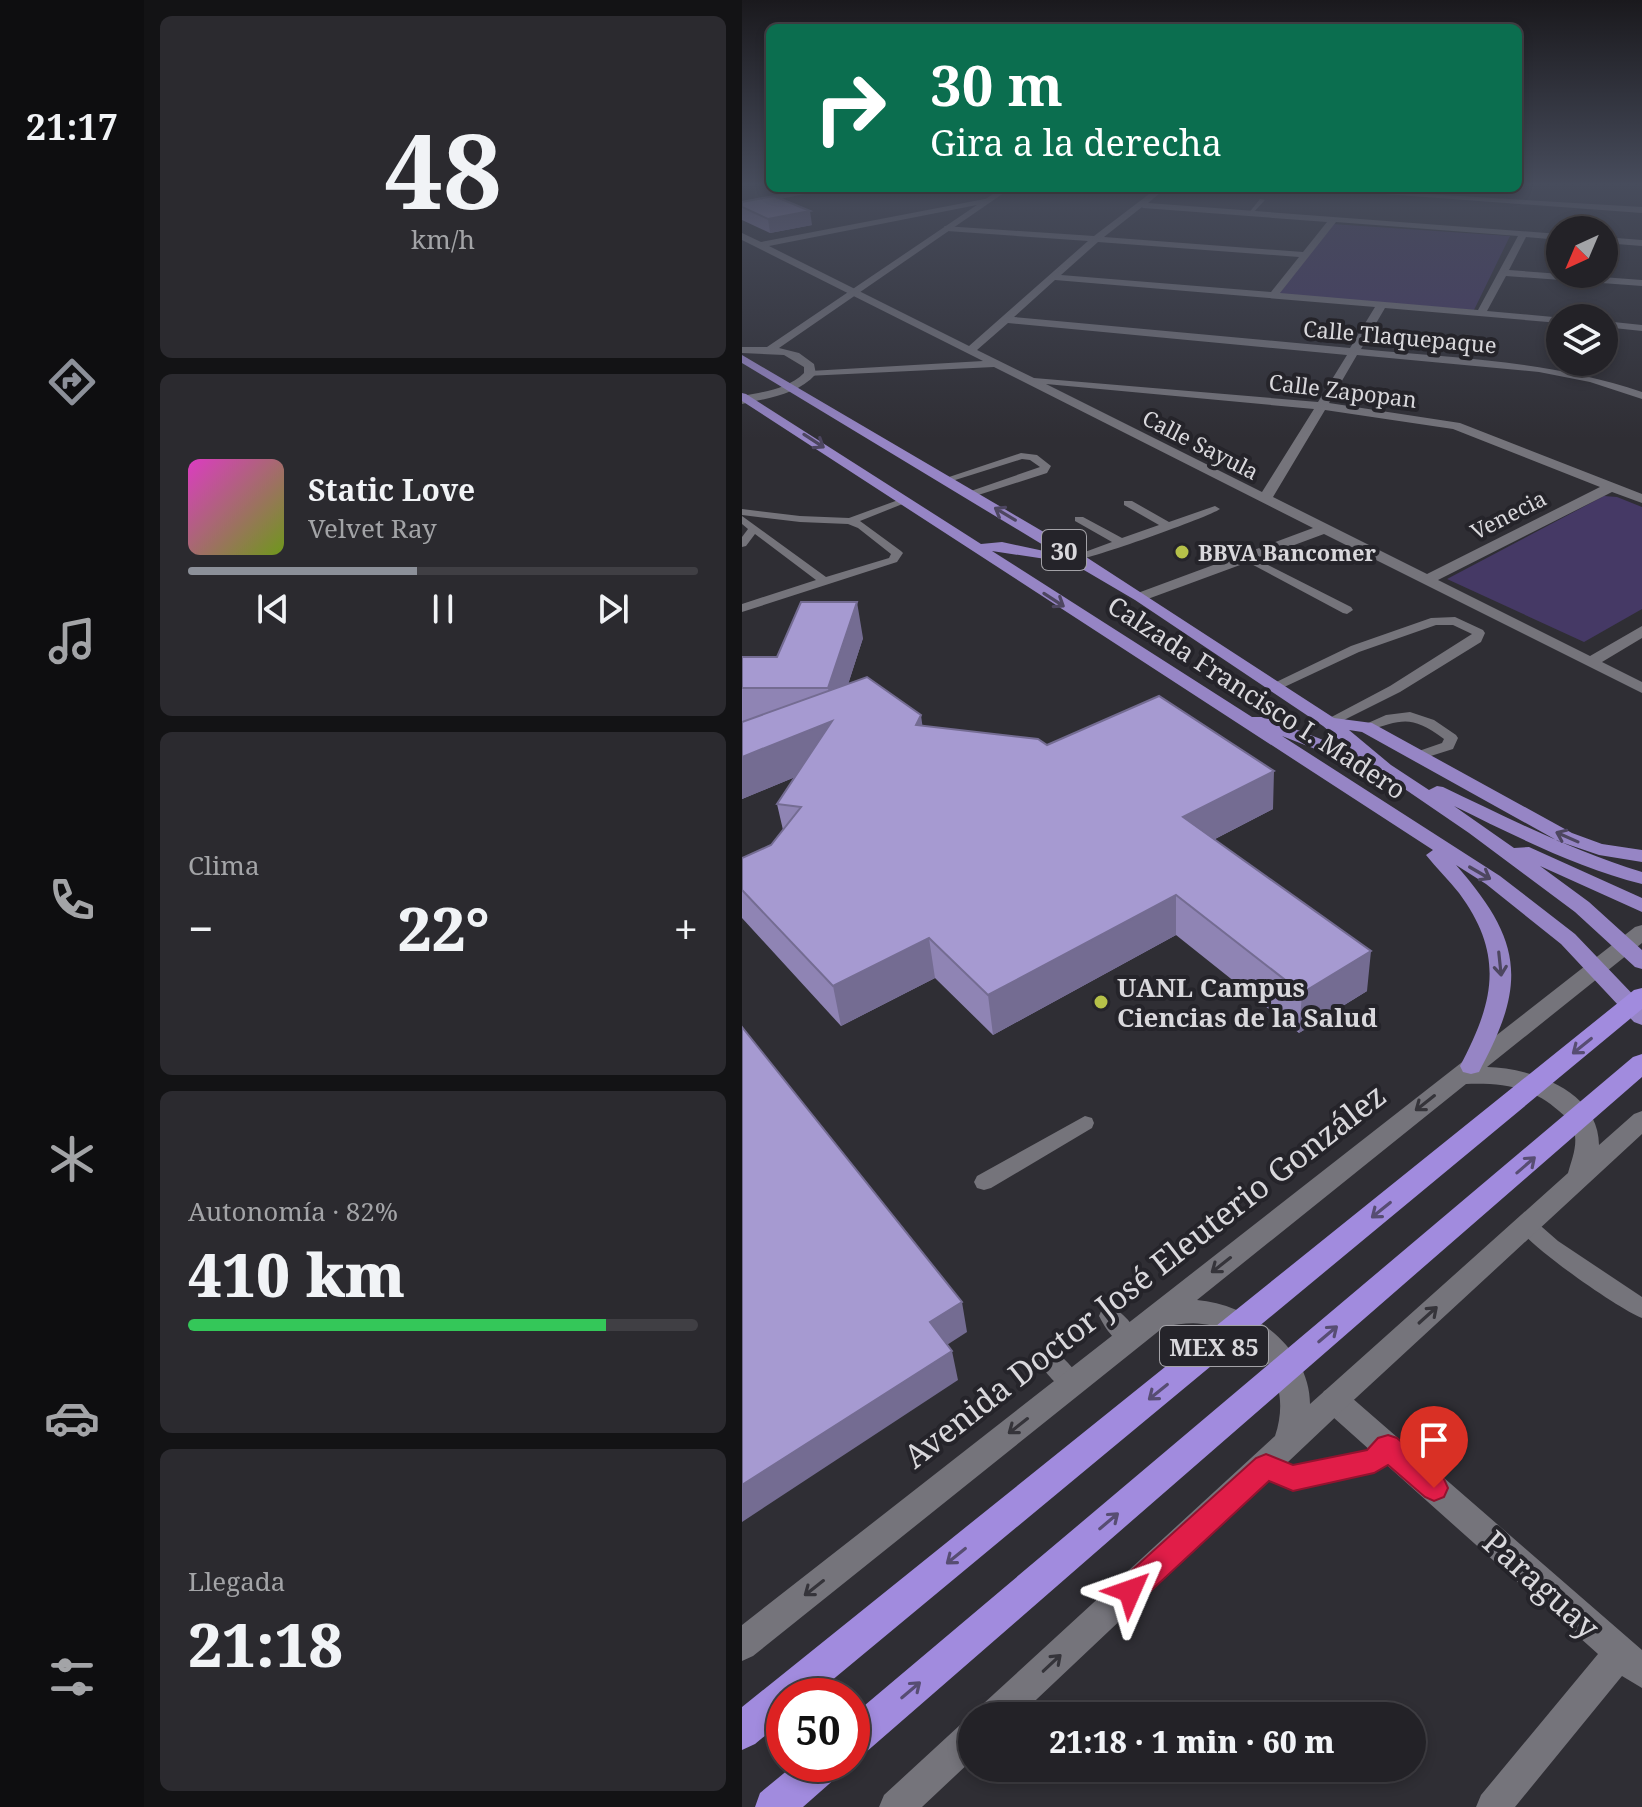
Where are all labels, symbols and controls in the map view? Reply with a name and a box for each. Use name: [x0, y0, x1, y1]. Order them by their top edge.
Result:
text: 30 m: [930, 46, 1063, 122]
icon: right: [798, 56, 902, 160]
text: 48: [384, 98, 502, 239]
text: 21:17: [26, 102, 118, 151]
text: Gira a la derecha: [930, 118, 1222, 167]
north arrow: [1546, 216, 1618, 288]
map controls: [1546, 216, 1618, 376]
text: km/h: [411, 221, 475, 257]
button: layers: [1546, 304, 1618, 376]
street label: Calle Tlaquepaque: [1302, 313, 1498, 359]
icon: directions: [44, 354, 100, 410]
street label: Calle Zapopan: [1267, 366, 1419, 414]
street label: Calle Sayula: [1138, 402, 1264, 486]
one-way arrow: [802, 434, 825, 450]
text: Static Love: [308, 469, 475, 510]
street label: Venecia: [1465, 482, 1551, 546]
one-way arrow: [994, 505, 1017, 521]
text: Velvet Ray: [308, 510, 437, 546]
road number: 30: [1042, 530, 1086, 570]
place label: BBVA Bancomer: [1198, 537, 1377, 567]
marker: BBVA Bancomer: [1173, 543, 1191, 561]
icon: previous: [251, 587, 295, 631]
icon: pause: [421, 587, 465, 631]
icon: next: [591, 587, 635, 631]
street label: Calzada Francisco I. Madero: [1101, 587, 1413, 807]
one-way arrow: [1043, 591, 1065, 608]
icon: music: [44, 613, 100, 669]
one-way arrow: [1555, 828, 1580, 843]
text: Clima: [188, 847, 260, 883]
one-way arrow: [1468, 865, 1491, 881]
icon: phone: [44, 872, 100, 928]
text: 22°: [397, 887, 489, 969]
text: −: [188, 898, 213, 958]
text: +: [673, 898, 698, 958]
one-way arrow: [1492, 951, 1507, 977]
place label: UANL Campus Ciencias de la Salud: [1117, 969, 1378, 1035]
marker: UANL Campus Ciencias de la Salud: [1092, 993, 1110, 1011]
one-way arrow: [1573, 1037, 1593, 1055]
street label: Avenida Doctor José Eleuterio González: [894, 1073, 1394, 1477]
one-way arrow: [1415, 1094, 1436, 1112]
icon: climate: [44, 1131, 100, 1187]
one-way arrow: [1515, 1157, 1535, 1175]
text: Autonomía · 82%: [188, 1193, 398, 1229]
one-way arrow: [1371, 1201, 1392, 1219]
text: 410 km: [188, 1233, 405, 1315]
one-way arrow: [1211, 1256, 1232, 1273]
one-way arrow: [1417, 1307, 1437, 1325]
one-way arrow: [1318, 1325, 1338, 1343]
road number: MEX 85: [1160, 1326, 1268, 1366]
one-way arrow: [1148, 1383, 1168, 1401]
icon: car: [44, 1390, 100, 1446]
pin: [1400, 1406, 1468, 1488]
one-way arrow: [1008, 1417, 1029, 1435]
icon: arrive: [1412, 1418, 1456, 1462]
one-way arrow: [1099, 1512, 1119, 1530]
street label: Paraguay: [1475, 1520, 1610, 1648]
one-way arrow: [946, 1548, 967, 1565]
position arrow: [1088, 1549, 1172, 1633]
text: Llegada: [188, 1563, 285, 1599]
one-way arrow: [804, 1579, 825, 1596]
text: 21:18: [188, 1603, 343, 1685]
icon: filters: [44, 1649, 100, 1705]
one-way arrow: [1042, 1654, 1062, 1673]
speed limit sign: 50: [766, 1678, 870, 1782]
one-way arrow: [901, 1681, 921, 1699]
text: 21:18 · 1 min · 60 m: [1049, 1721, 1335, 1762]

